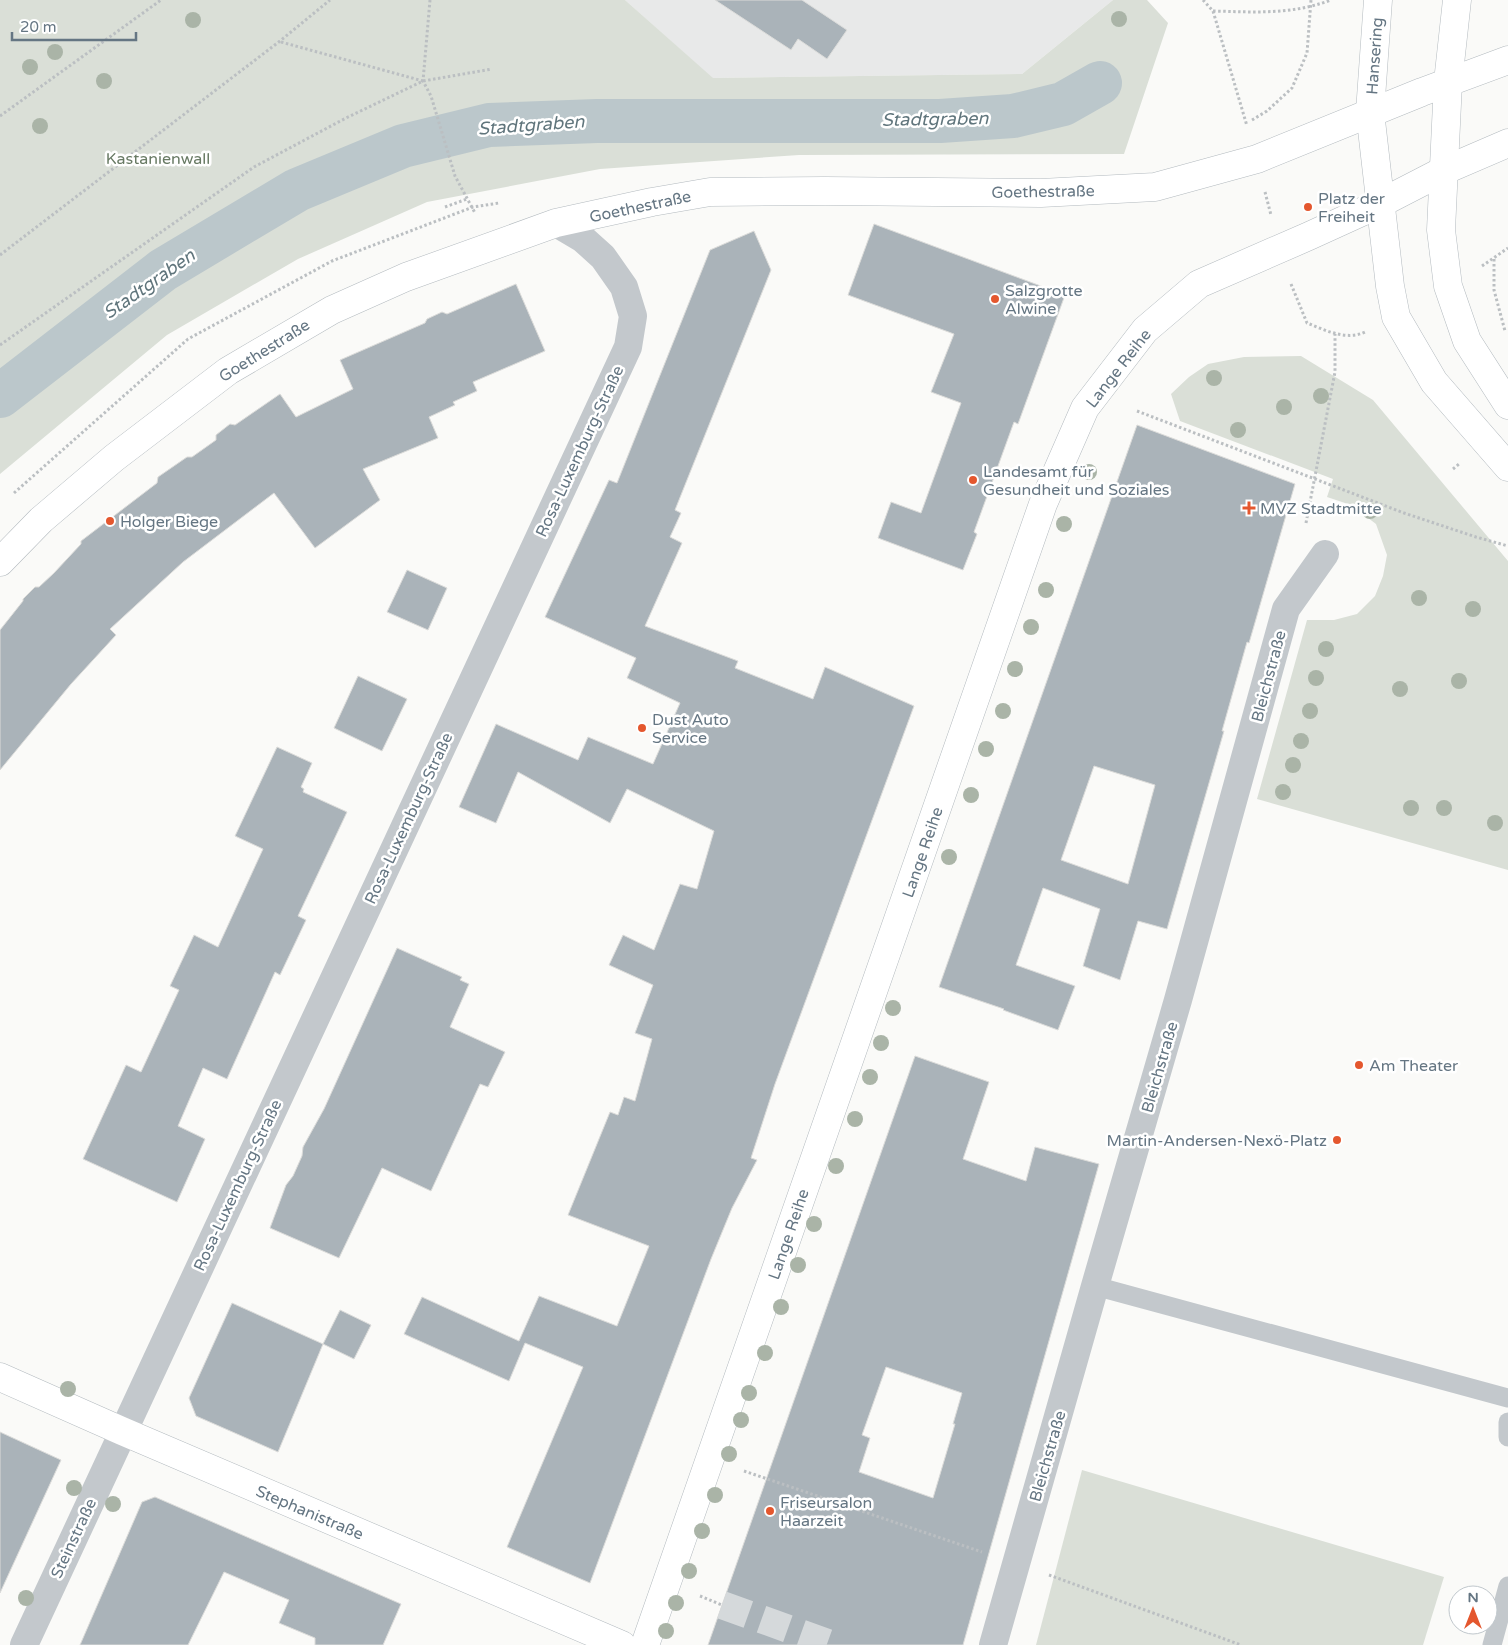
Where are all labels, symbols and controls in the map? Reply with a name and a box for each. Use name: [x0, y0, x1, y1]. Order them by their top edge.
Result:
scale bar: [12, 10, 136, 42]
street label: Hansering: [1362, 17, 1388, 95]
text: 20 m: [20, 18, 57, 36]
water label: Stadtgraben: [881, 107, 990, 131]
water label: Stadtgraben: [477, 110, 586, 140]
park label: Kastanienwall: [106, 149, 210, 169]
street label: Goethestraße: [991, 181, 1095, 203]
street label: Goethestraße: [588, 186, 693, 228]
place label: Platz der Freiheit: [1318, 189, 1386, 227]
marker: Platz der Freiheit: [1302, 201, 1314, 213]
water label: Stadtgraben: [99, 244, 200, 324]
place label: Salzgrotte Alwine: [1005, 281, 1083, 319]
marker: Salzgrotte Alwine: [989, 293, 1001, 305]
street label: Goethestraße: [215, 315, 314, 387]
street label: Lange Reihe: [1082, 325, 1156, 412]
street label: Rosa-Luxemburg-Straße: [531, 363, 628, 540]
place label: Landesamt für Gesundheit und Soziales: [983, 462, 1169, 500]
marker: Landesamt für Gesundheit und Soziales: [967, 474, 979, 486]
place label: MVZ Stadtmitte: [1260, 499, 1382, 519]
marker: MVZ Stadtmitte: [1242, 501, 1256, 515]
place label: Holger Biege: [120, 512, 218, 532]
marker: Holger Biege: [104, 515, 116, 527]
street label: Bleichstraße: [1247, 628, 1291, 724]
place label: Dust Auto Service: [652, 710, 729, 748]
marker: Dust Auto Service: [636, 722, 648, 734]
street label: Rosa-Luxemburg-Straße: [360, 730, 457, 907]
street label: Lange Reihe: [898, 804, 948, 900]
street label: Bleichstraße: [1137, 1019, 1183, 1115]
place label: Am Theater: [1369, 1056, 1459, 1076]
marker: Am Theater: [1353, 1059, 1365, 1071]
street label: Rosa-Luxemburg-Straße: [189, 1097, 286, 1274]
place label: Martin-Andersen-Nexö-Platz: [1107, 1131, 1327, 1151]
marker: Martin-Andersen-Nexö-Platz: [1331, 1134, 1343, 1146]
street label: Lange Reihe: [764, 1186, 814, 1282]
street label: Bleichstraße: [1025, 1408, 1071, 1504]
street label: Stephanistraße: [253, 1481, 366, 1545]
place label: Friseursalon Haarzeit: [780, 1493, 872, 1531]
street label: Steinstraße: [47, 1495, 101, 1582]
marker: Friseursalon Haarzeit: [764, 1505, 776, 1517]
north arrow: [1448, 1585, 1498, 1635]
text: N: [1467, 1589, 1479, 1606]

